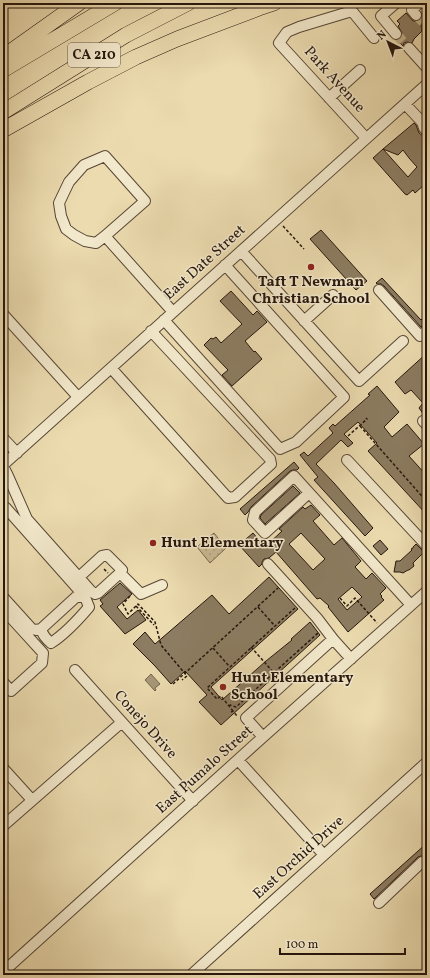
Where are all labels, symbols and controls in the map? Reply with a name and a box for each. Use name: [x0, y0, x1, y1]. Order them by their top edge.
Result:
north arrow: [368, 22, 408, 62]
text: N: [374, 27, 390, 44]
street label: Park Avenue: [299, 42, 369, 118]
road number: CA 210: [68, 43, 120, 67]
street label: East Date Street: [159, 220, 251, 306]
marker: Taft T Newman Christian School: [306, 262, 316, 272]
place label: Taft T Newman Christian School: [252, 272, 370, 310]
place label: Hunt Elementary: [161, 533, 284, 554]
marker: Hunt Elementary: [148, 538, 158, 548]
place label: Hunt Elementary School: [231, 668, 354, 706]
marker: Hunt Elementary School: [218, 682, 228, 692]
street label: Conejo Drive: [109, 686, 181, 764]
street label: East Pumalo Street: [152, 721, 258, 819]
street label: East Orchid Drive: [249, 811, 349, 905]
scale bar: [280, 930, 405, 956]
text: 100 m: [286, 937, 319, 953]

